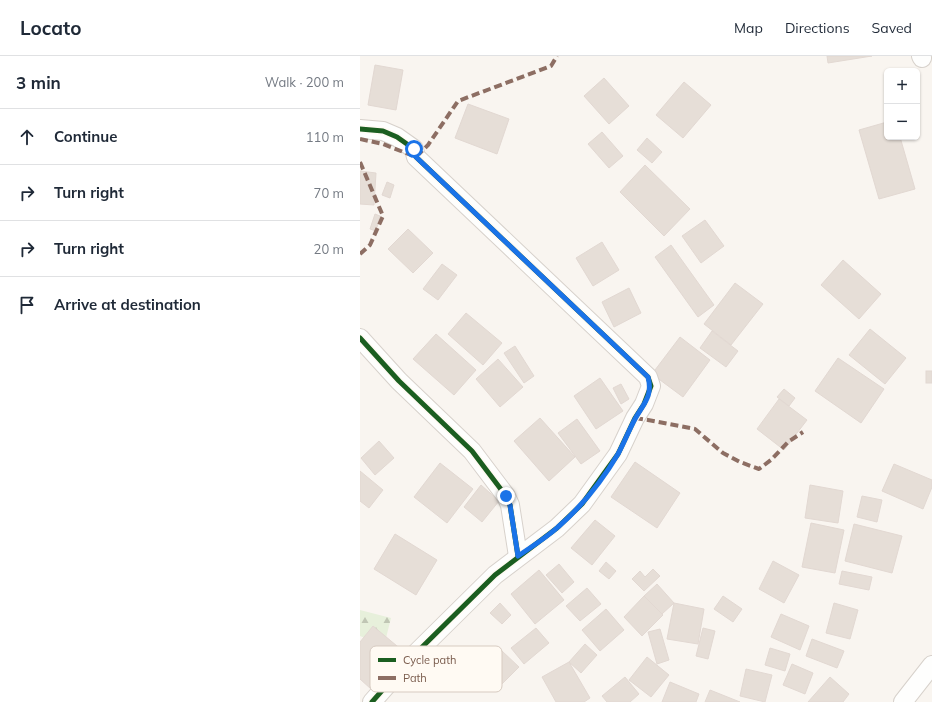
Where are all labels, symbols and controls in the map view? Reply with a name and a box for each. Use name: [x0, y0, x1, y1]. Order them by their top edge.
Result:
text: Locato: [20, 16, 81, 40]
text: Map: [734, 19, 763, 37]
text: Directions: [785, 19, 850, 37]
text: Saved: [872, 19, 912, 37]
map controls: [884, 68, 920, 140]
button: +: [884, 68, 920, 104]
text: 3 min: [16, 72, 61, 93]
text: Walk · 200 m: [265, 74, 344, 90]
button: −: [884, 104, 920, 140]
icon: ahead: [16, 126, 38, 148]
text: Continue: [54, 127, 117, 146]
text: 110 m: [306, 129, 344, 145]
route start: [405, 140, 423, 158]
icon: right: [16, 182, 38, 204]
text: Turn right: [54, 183, 124, 202]
text: 70 m: [314, 185, 344, 201]
icon: right: [16, 238, 38, 260]
text: Turn right: [54, 239, 124, 258]
text: 20 m: [314, 241, 344, 257]
icon: arrive: [16, 294, 38, 316]
text: Arrive at destination: [54, 295, 201, 314]
route end: [497, 487, 515, 505]
legend: [370, 646, 502, 692]
text: Cycle path: [403, 653, 456, 667]
text: Path: [403, 671, 427, 685]

